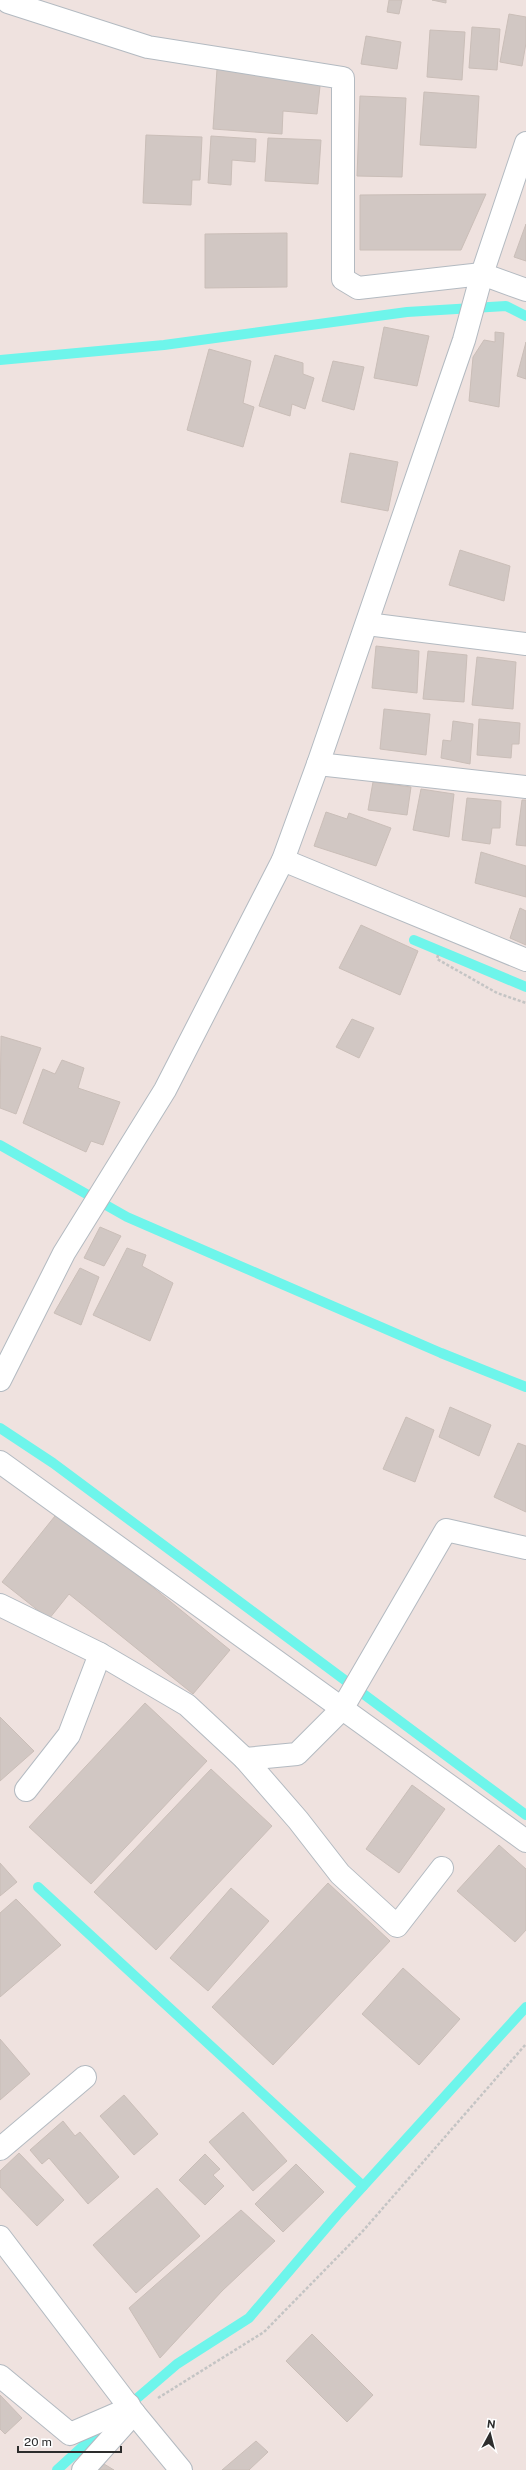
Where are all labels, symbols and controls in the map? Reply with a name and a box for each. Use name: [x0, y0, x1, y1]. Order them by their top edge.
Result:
north arrow: [470, 2414, 510, 2454]
text: N: [486, 2418, 496, 2431]
scale bar: [18, 2428, 121, 2454]
text: 20 m: [24, 2435, 52, 2449]

